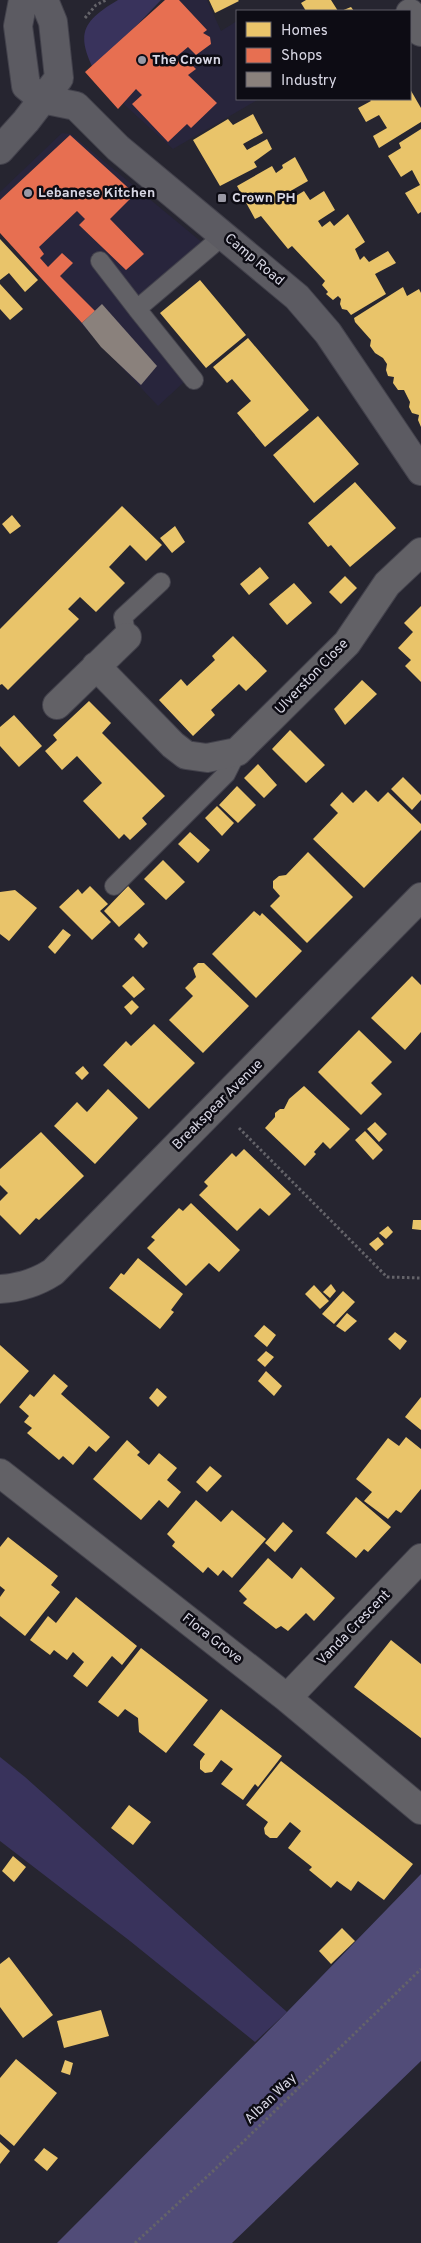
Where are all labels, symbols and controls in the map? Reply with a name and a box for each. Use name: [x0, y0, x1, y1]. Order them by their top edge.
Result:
legend: [236, 10, 411, 100]
text: Homes: [281, 22, 328, 41]
text: Shops: [281, 47, 322, 66]
place label: The Crown: [152, 52, 221, 69]
marker: The Crown: [136, 54, 148, 66]
text: Industry: [281, 72, 337, 91]
place label: Lebanese Kitchen: [38, 185, 155, 202]
marker: Lebanese Kitchen: [22, 187, 34, 199]
place label: Crown PH: [232, 190, 296, 207]
marker: Crown PH: [216, 192, 228, 204]
street label: Camp Road: [221, 230, 287, 290]
street label: Ulverston Close: [272, 636, 352, 718]
street label: Breakspear Avenue: [169, 1056, 267, 1154]
street label: Vanda Crescent: [314, 1587, 394, 1669]
street label: Flora Grove: [178, 1610, 246, 1668]
street label: Alban Way: [241, 2070, 301, 2128]

